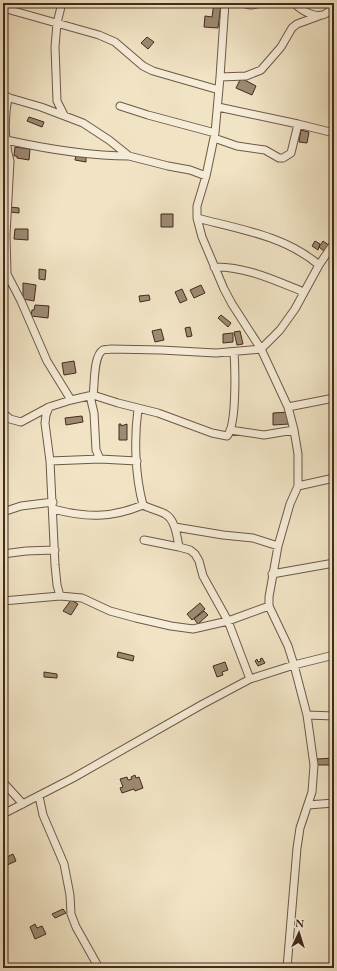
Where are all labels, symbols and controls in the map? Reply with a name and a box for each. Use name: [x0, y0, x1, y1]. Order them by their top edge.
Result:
north arrow: [279, 913, 319, 953]
text: N: [295, 916, 305, 930]

